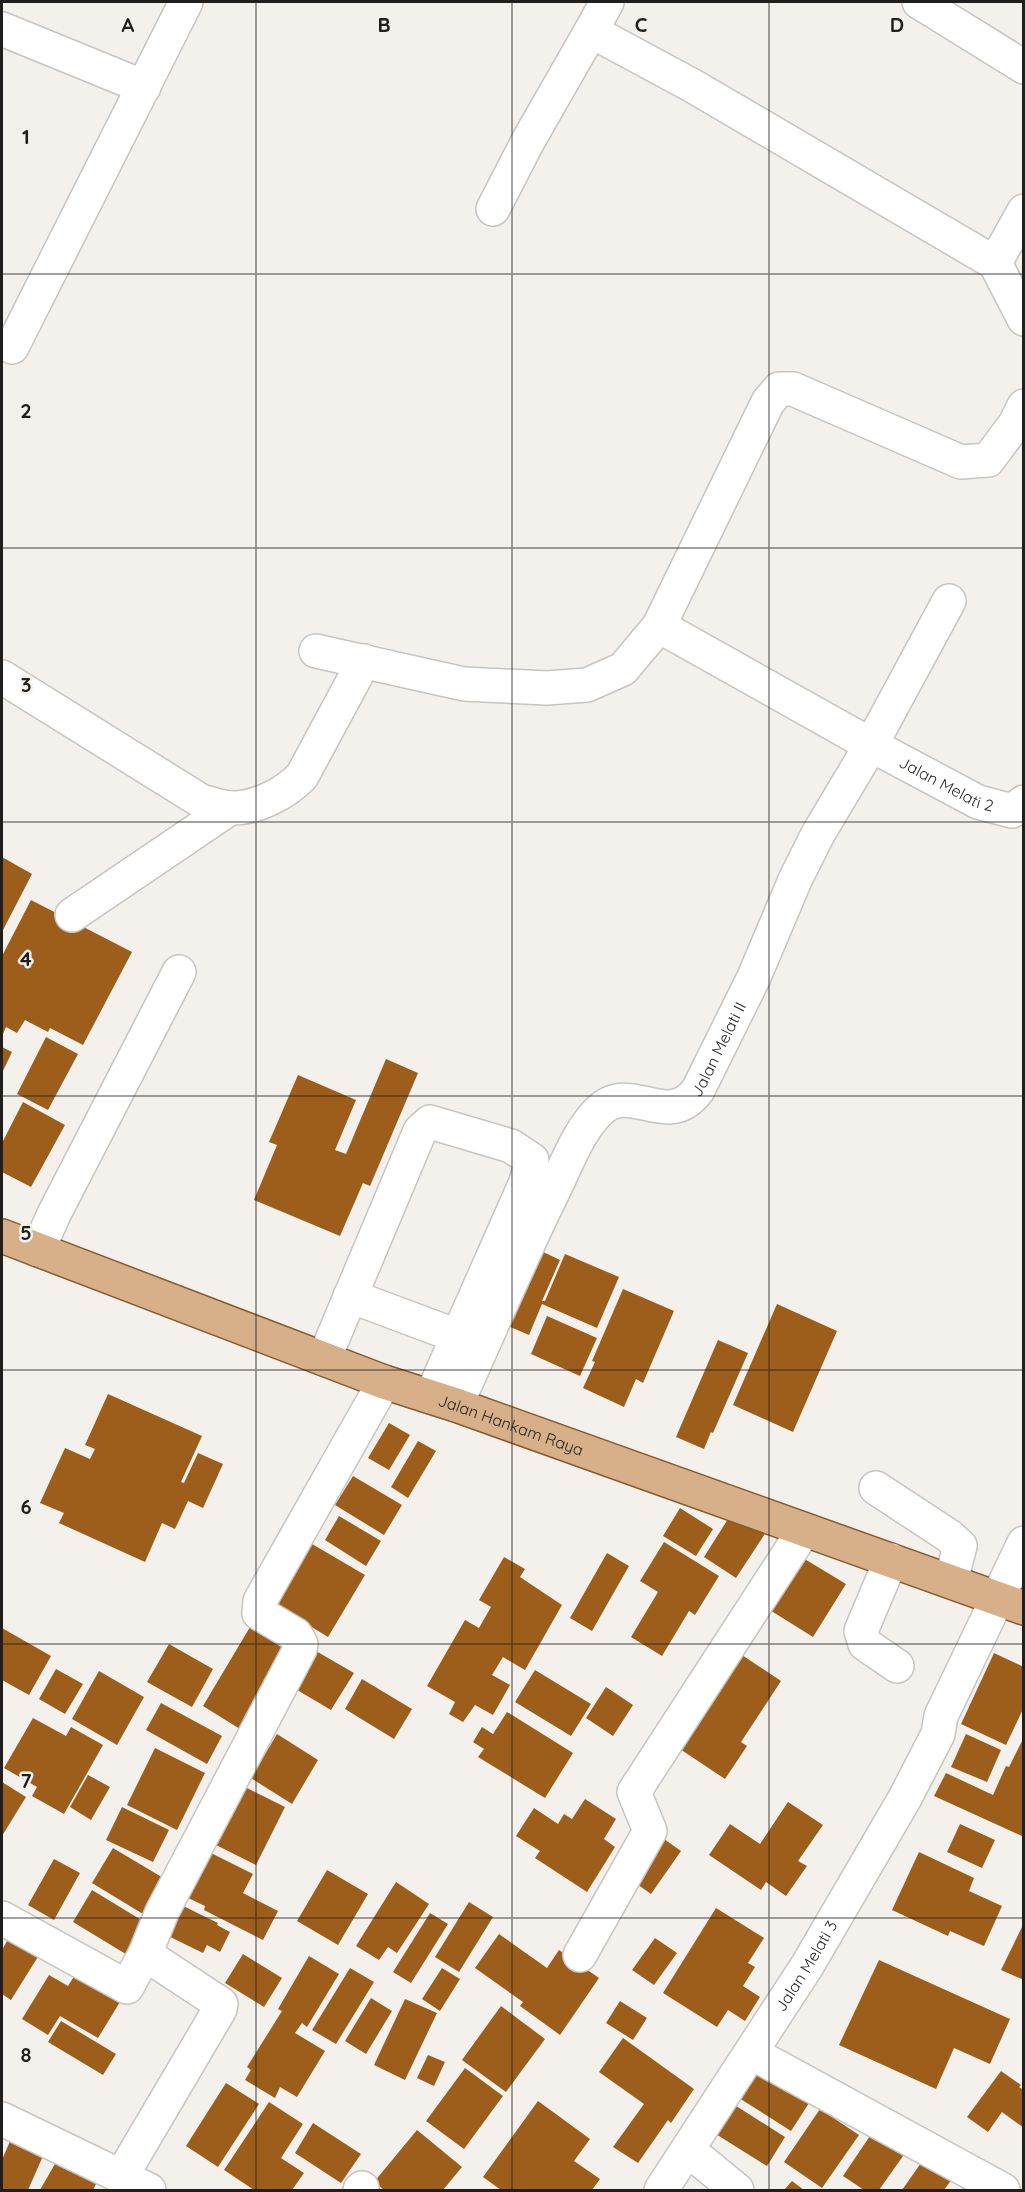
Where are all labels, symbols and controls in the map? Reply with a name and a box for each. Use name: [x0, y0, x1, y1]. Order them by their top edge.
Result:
text: A: [122, 12, 135, 37]
text: B: [377, 12, 391, 37]
text: C: [635, 12, 648, 37]
text: D: [890, 12, 904, 37]
text: 1: [22, 124, 30, 149]
text: 2: [20, 398, 32, 423]
text: 3: [21, 672, 31, 697]
street label: Jalan Melati 2: [896, 752, 996, 816]
text: 4: [20, 946, 32, 971]
street label: Jalan Melati II: [687, 998, 750, 1101]
text: 5: [20, 1220, 32, 1245]
street label: Jalan Hankam Raya: [436, 1390, 586, 1460]
text: 6: [20, 1494, 32, 1519]
text: 7: [21, 1768, 32, 1793]
street label: Jalan Melati 3: [770, 1917, 841, 2015]
text: 8: [21, 2042, 32, 2067]

